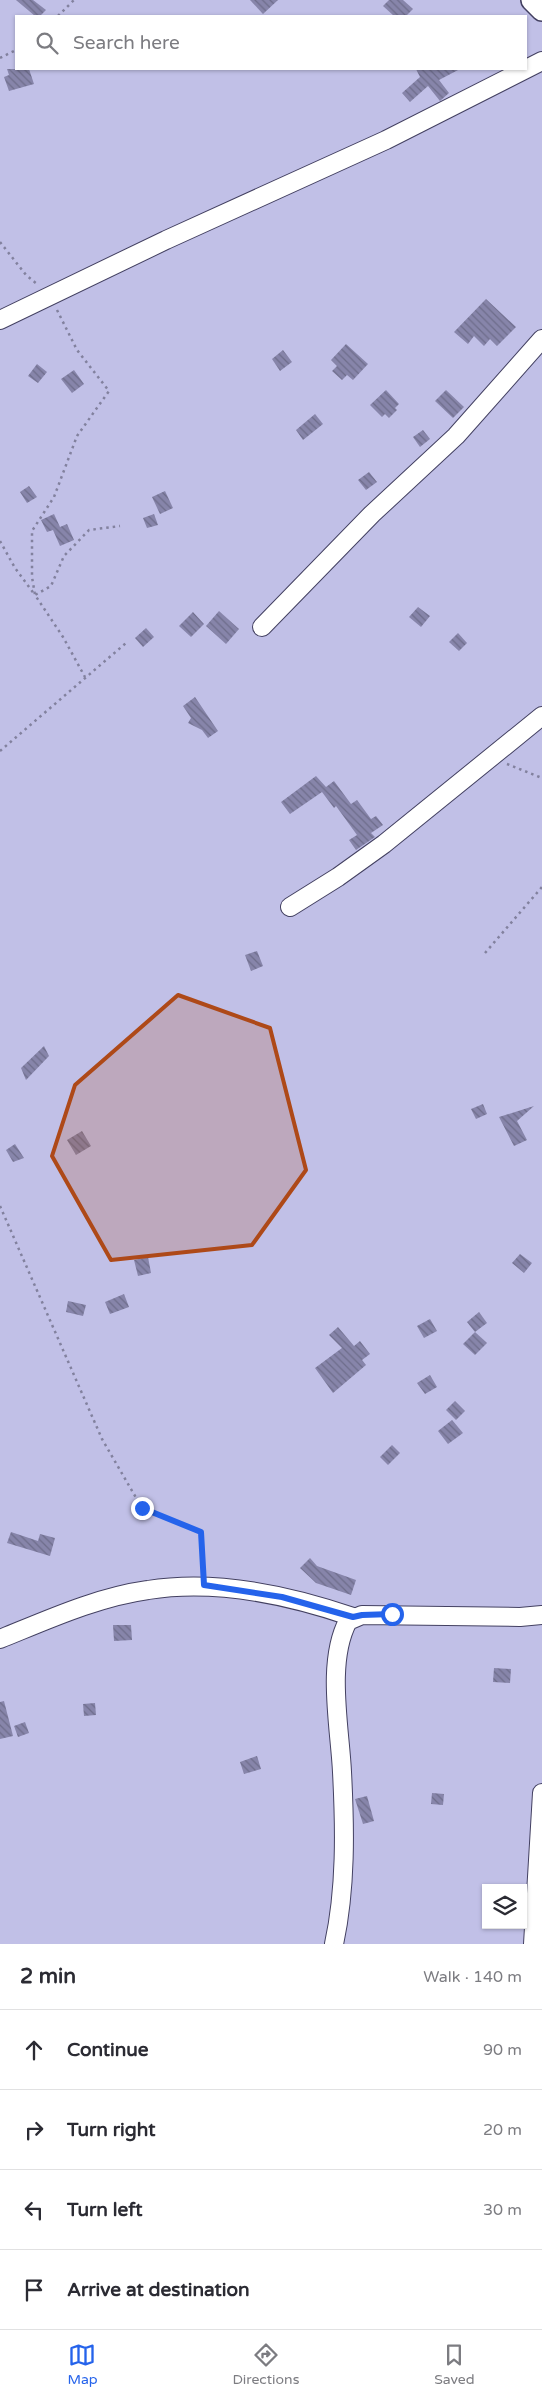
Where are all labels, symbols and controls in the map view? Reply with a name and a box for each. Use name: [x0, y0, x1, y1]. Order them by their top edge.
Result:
search box: [15, 15, 527, 70]
icon: search: [33, 29, 61, 57]
text: Search here: [73, 32, 180, 54]
route end: [131, 1497, 154, 1520]
route start: [381, 1603, 404, 1626]
map controls: [482, 1884, 527, 1929]
button: layers: [482, 1884, 527, 1929]
text: 2 min: [20, 1964, 76, 1989]
text: Walk · 140 m: [423, 1967, 522, 1987]
icon: ahead: [20, 2036, 48, 2064]
text: Continue: [67, 2039, 149, 2061]
text: 90 m: [483, 2040, 522, 2060]
icon: right: [20, 2116, 48, 2144]
text: Turn right: [67, 2119, 155, 2141]
text: 20 m: [483, 2120, 522, 2140]
icon: left: [20, 2196, 48, 2224]
text: Turn left: [67, 2199, 143, 2221]
text: 30 m: [483, 2200, 522, 2220]
icon: arrive: [20, 2276, 48, 2304]
text: Arrive at destination: [67, 2279, 250, 2301]
tab: Map: [67, 2341, 98, 2388]
tab: Directions: [232, 2341, 299, 2388]
tab: Saved: [434, 2341, 475, 2388]

